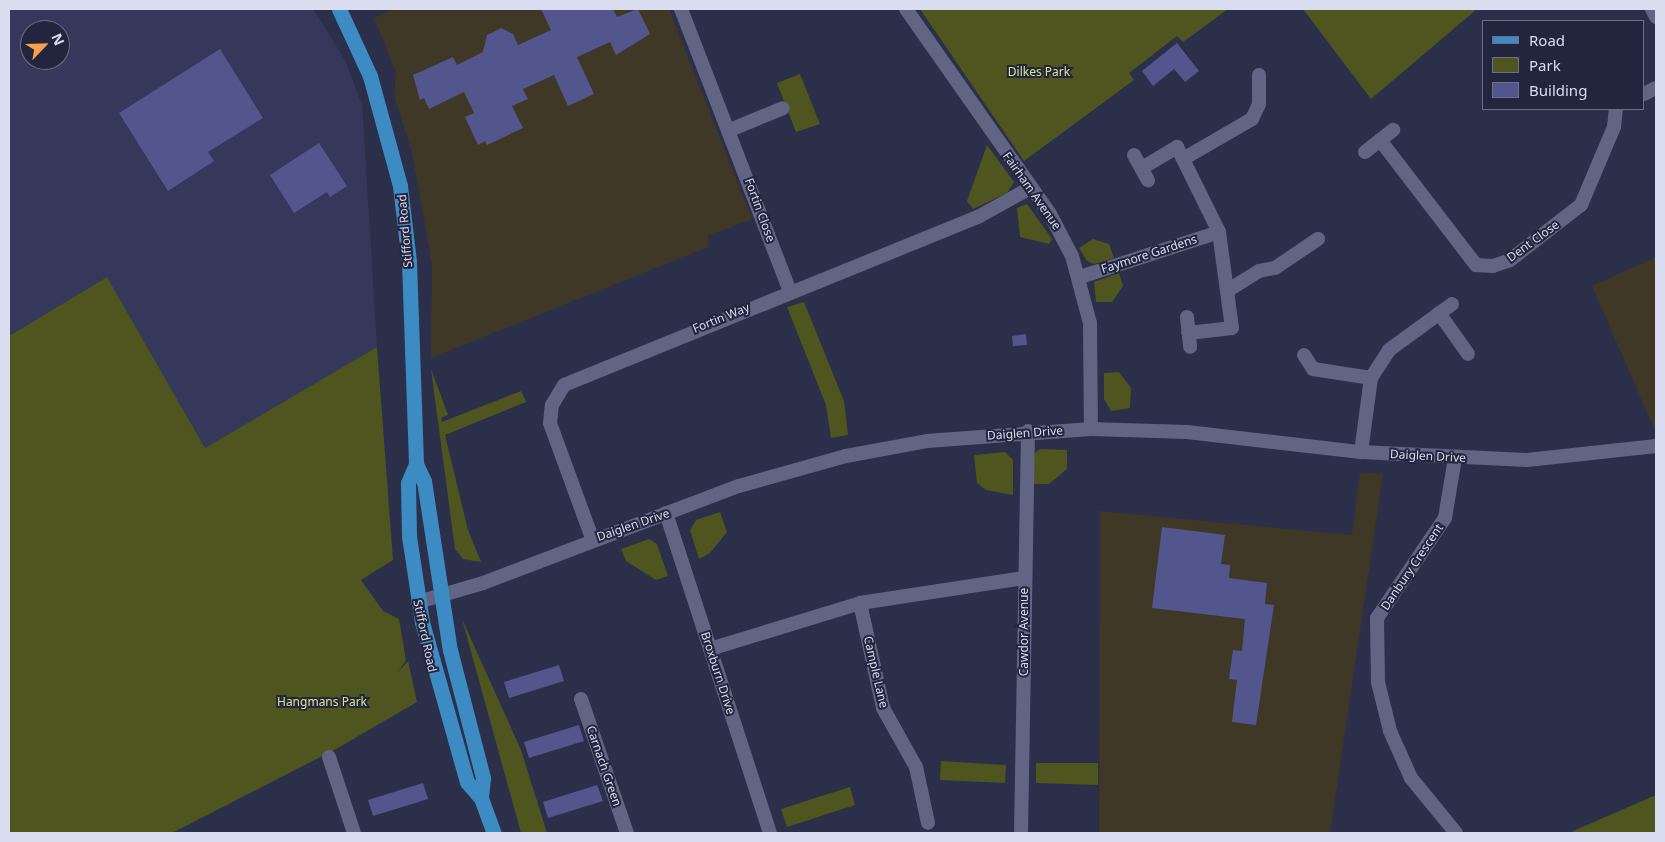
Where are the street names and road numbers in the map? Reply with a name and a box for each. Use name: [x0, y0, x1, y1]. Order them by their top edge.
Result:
street label: Fairham Avenue: [1000, 149, 1064, 233]
street label: Fortin Close: [742, 176, 778, 244]
street label: Stifford Road: [395, 194, 415, 268]
street label: Dent Close: [1504, 217, 1562, 265]
street label: Faymore Gardens: [1099, 232, 1199, 276]
street label: Fortin Way: [690, 300, 752, 336]
street label: Daiglen Drive: [987, 423, 1063, 443]
street label: Daiglen Drive: [1390, 447, 1466, 465]
street label: Daiglen Drive: [595, 506, 671, 544]
street label: Danbury Crescent: [1378, 521, 1446, 613]
street label: Cawdor Avenue: [1017, 588, 1031, 676]
street label: Stifford Road: [410, 599, 440, 673]
street label: Broxburn Drive: [698, 630, 738, 716]
street label: Cample Lane: [861, 635, 891, 709]
street label: Carnach Green: [583, 724, 625, 808]

